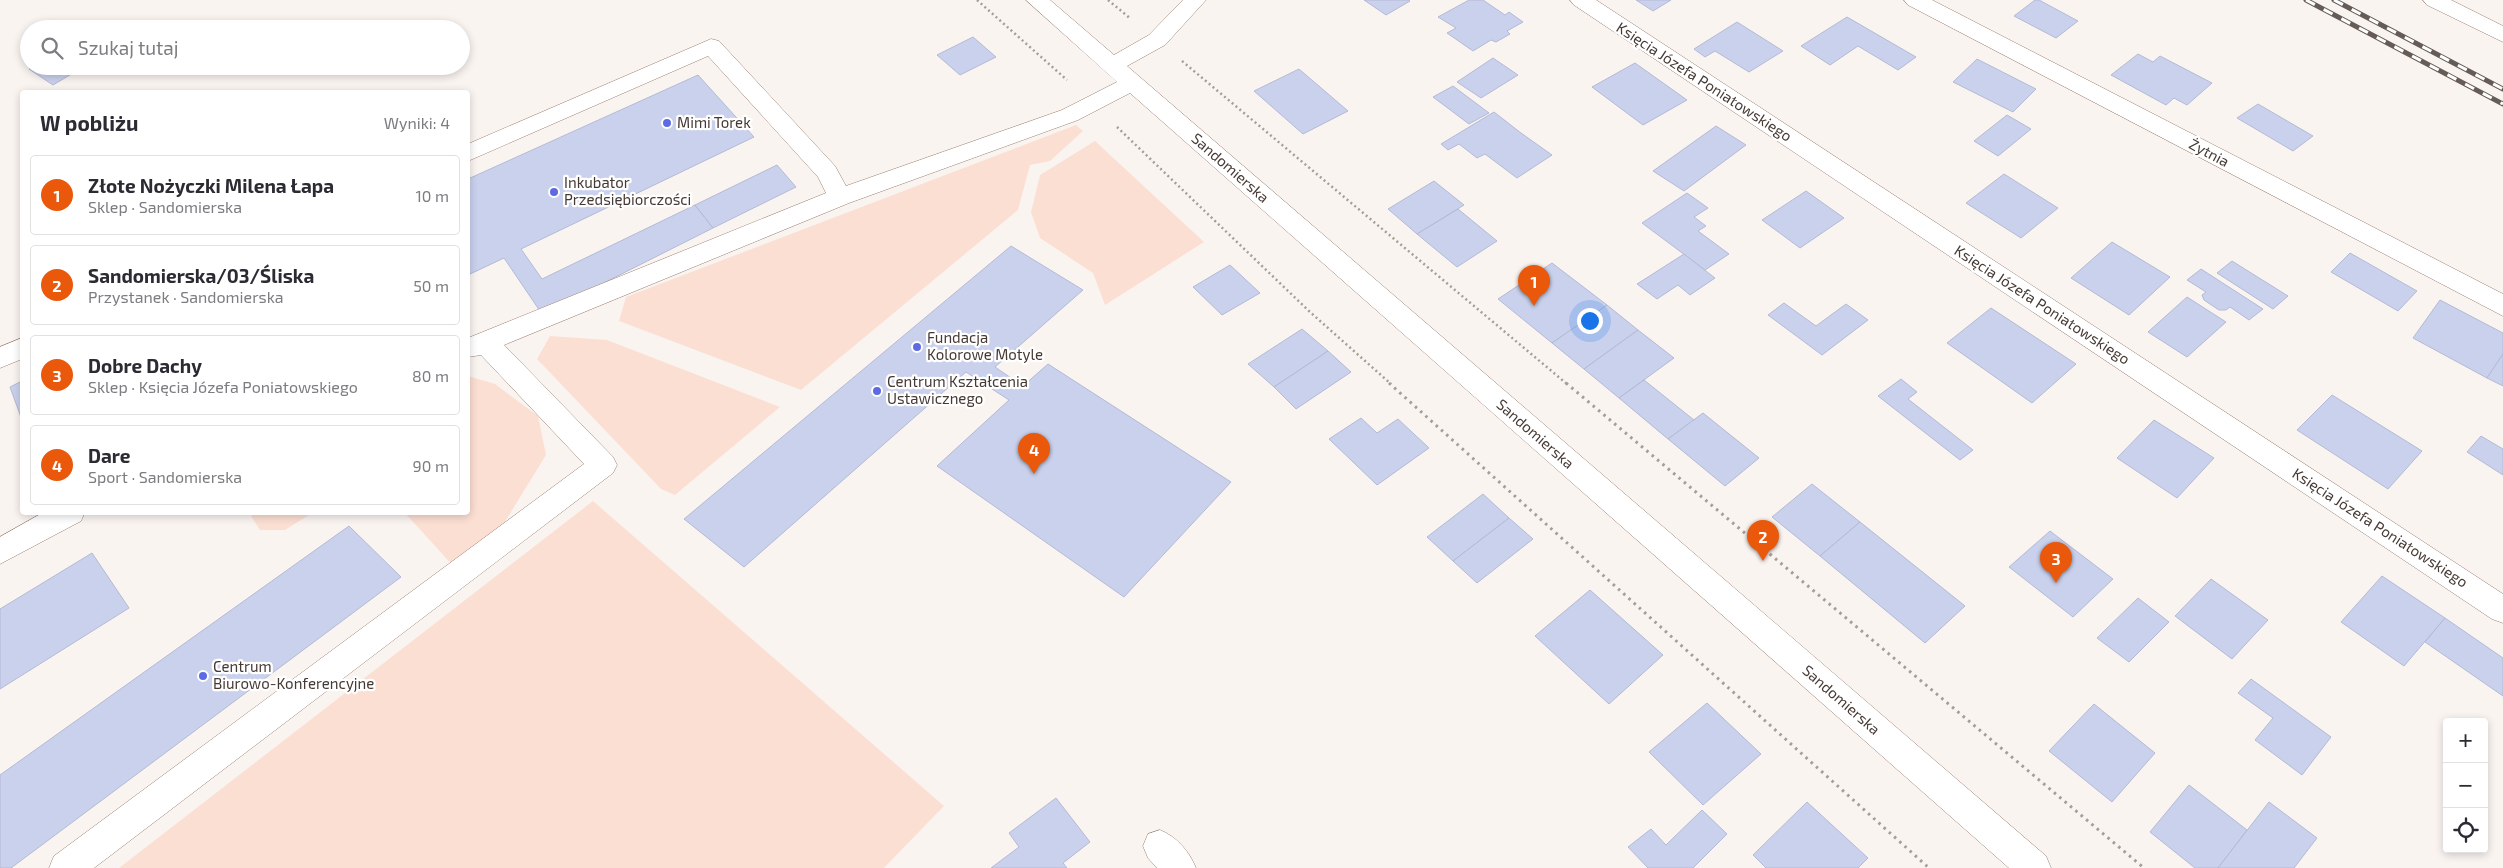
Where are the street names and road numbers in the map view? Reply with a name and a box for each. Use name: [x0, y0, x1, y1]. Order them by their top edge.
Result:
street label: Księcia Józefa Poniatowskiego: [1613, 18, 1796, 145]
street label: Sandomierska: [1188, 129, 1273, 206]
street label: Żytnia: [2186, 134, 2233, 170]
street label: Księcia Józefa Poniatowskiego: [1951, 241, 2134, 368]
street label: Sandomierska: [1493, 395, 1578, 472]
street label: Księcia Józefa Poniatowskiego: [2289, 464, 2472, 591]
street label: Sandomierska: [1799, 661, 1884, 738]

